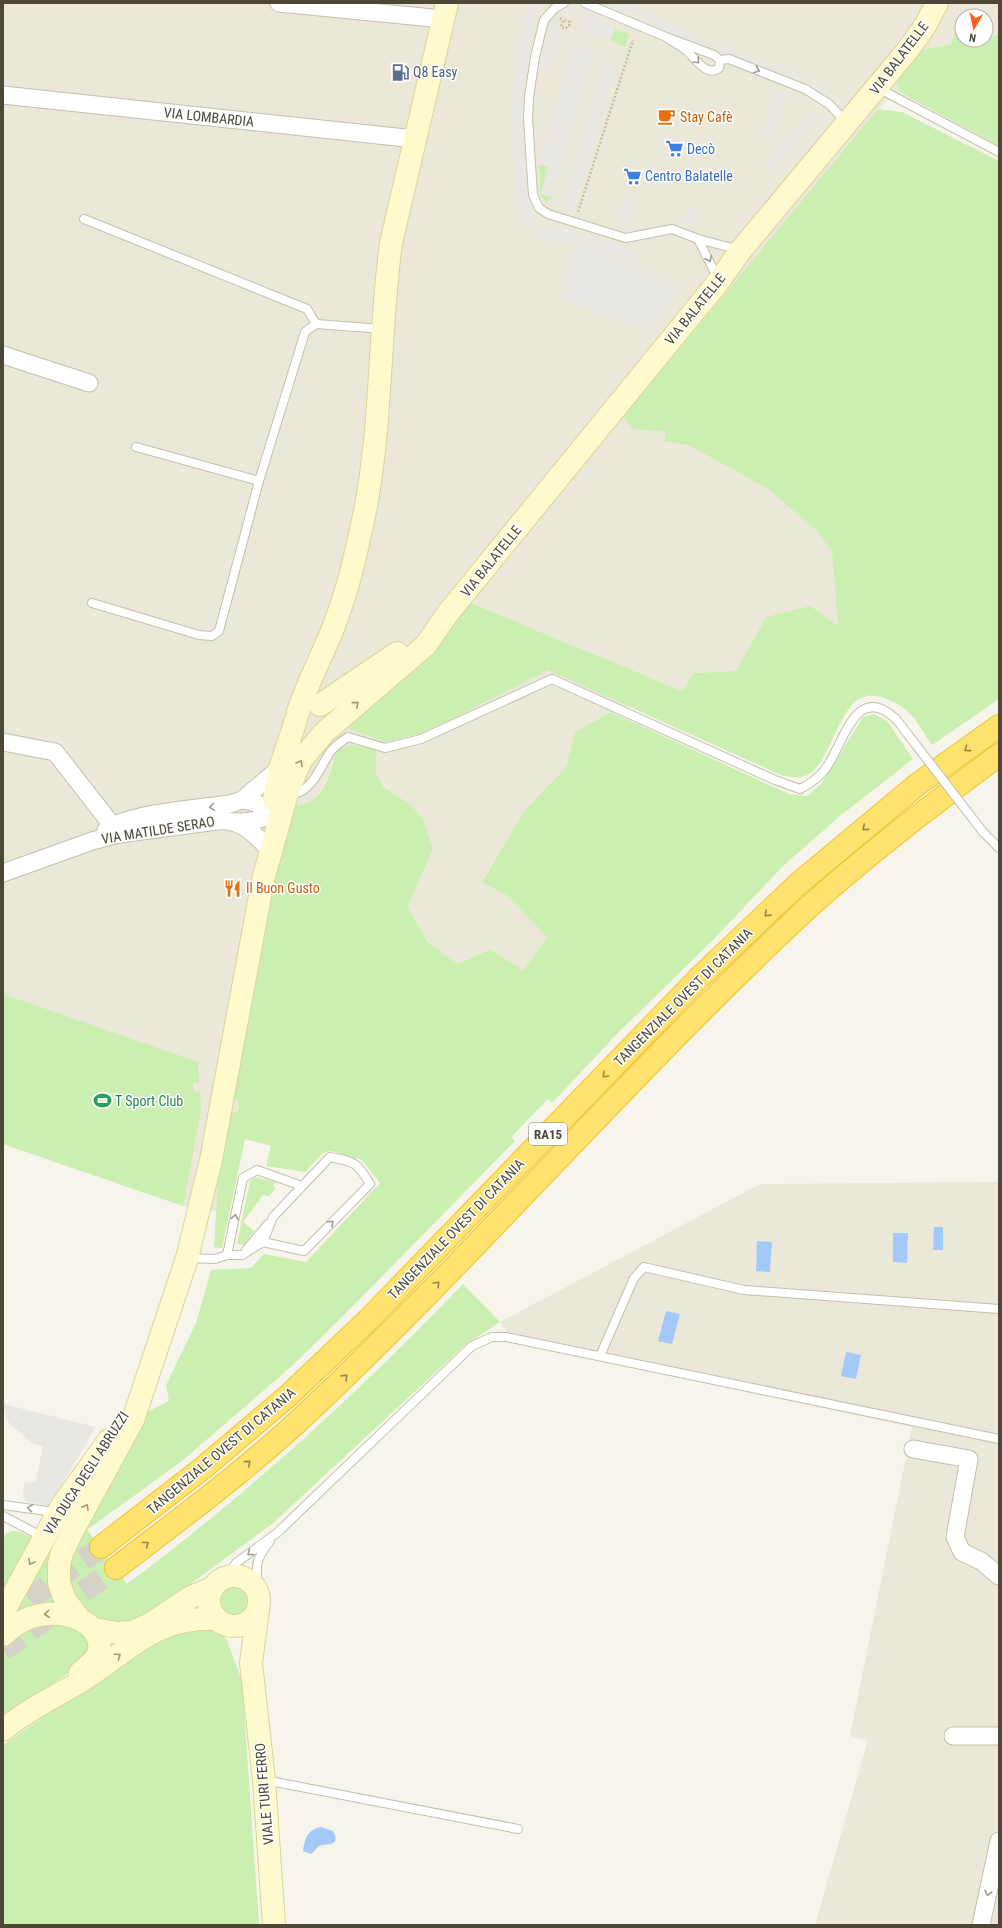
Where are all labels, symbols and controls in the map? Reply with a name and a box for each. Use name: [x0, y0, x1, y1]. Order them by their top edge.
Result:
north arrow: [954, 8, 994, 48]
street label: VIA BALATELLE: [866, 18, 932, 98]
text: N: [968, 30, 977, 44]
one-way arrow: [692, 56, 699, 64]
fuel station icon: Q8 Easy: [390, 62, 410, 82]
place label: Q8 Easy: [413, 64, 458, 80]
one-way arrow: [753, 65, 760, 73]
street label: VIA LOMBARDIA: [163, 104, 255, 130]
cafe icon: Stay Cafè: [657, 107, 677, 127]
place label: Stay Cafè: [680, 109, 733, 125]
supermarket icon: Decò: [664, 139, 684, 159]
place label: Decò: [687, 141, 715, 157]
supermarket icon: Centro Balatelle: [622, 166, 642, 186]
place label: Centro Balatelle: [645, 168, 733, 184]
one-way arrow: [704, 255, 712, 263]
street label: VIA BALATELLE: [661, 270, 729, 348]
street label: VIA BALATELLE: [457, 522, 525, 600]
one-way arrow: [351, 702, 359, 709]
one-way arrow: [965, 744, 972, 751]
one-way arrow: [296, 760, 303, 767]
one-way arrow: [209, 802, 215, 811]
street label: VIA MATILDE SERAO: [100, 813, 216, 847]
one-way arrow: [862, 824, 869, 831]
restaurant icon: Il Buon Gusto: [223, 878, 243, 898]
place label: Il Buon Gusto: [246, 880, 320, 896]
one-way arrow: [764, 909, 772, 917]
street label: TANGENZIALE OVEST DI CATANIA: [611, 925, 755, 1069]
one-way arrow: [603, 1070, 610, 1078]
sports icon: T Sport Club: [92, 1091, 112, 1111]
place label: T Sport Club: [115, 1093, 183, 1109]
road number: RA15: [529, 1123, 567, 1145]
street label: TANGENZIALE OVEST DI CATANIA: [385, 1156, 527, 1302]
one-way arrow: [231, 1214, 239, 1220]
one-way arrow: [327, 1220, 334, 1228]
one-way arrow: [432, 1282, 439, 1289]
one-way arrow: [340, 1374, 348, 1381]
street label: TANGENZIALE OVEST DI CATANIA: [144, 1384, 298, 1518]
street label: VIA DUCA DEGLI ABRUZZI: [40, 1408, 132, 1538]
one-way arrow: [243, 1461, 251, 1468]
one-way arrow: [27, 1504, 33, 1513]
one-way arrow: [81, 1504, 88, 1511]
one-way arrow: [142, 1542, 149, 1549]
one-way arrow: [248, 1548, 255, 1555]
one-way arrow: [28, 1558, 36, 1565]
one-way arrow: [44, 1610, 50, 1619]
one-way arrow: [113, 1654, 120, 1661]
street label: VIALE TURI FERRO: [252, 1742, 276, 1846]
one-way arrow: [984, 1890, 993, 1896]

